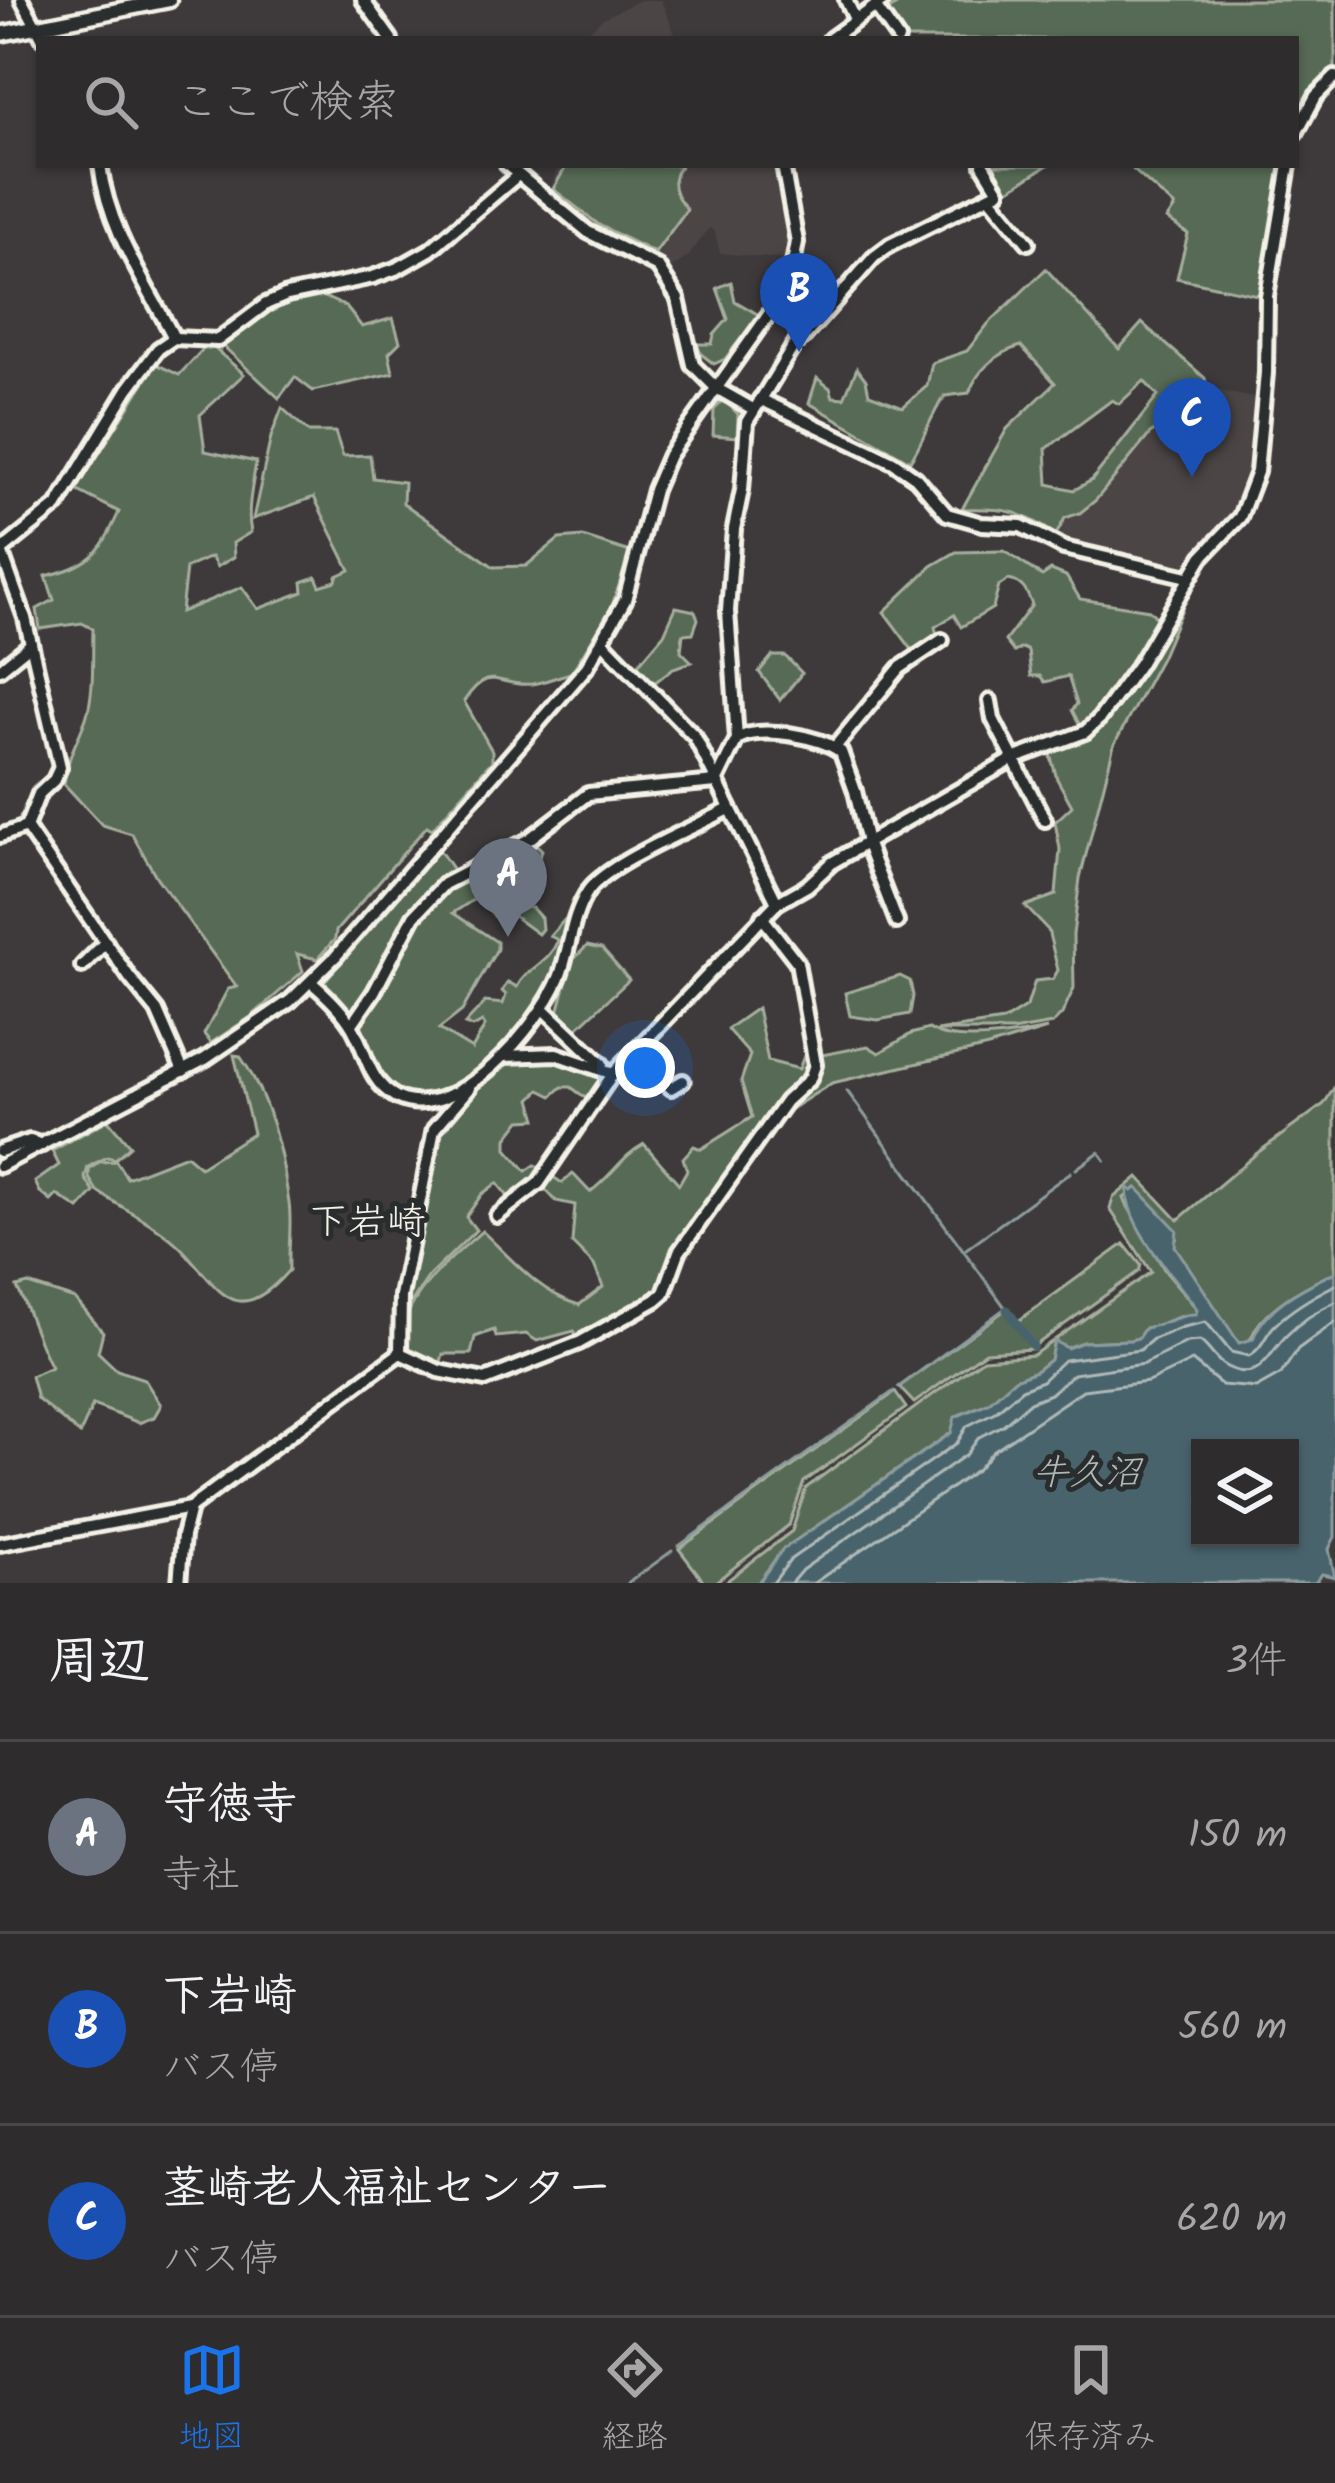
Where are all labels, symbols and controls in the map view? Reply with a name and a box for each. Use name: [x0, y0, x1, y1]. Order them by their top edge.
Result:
search box: [36, 36, 1299, 168]
text: ここで検索: [174, 68, 399, 140]
icon: search: [78, 69, 144, 135]
pin: B: [760, 253, 838, 352]
pin: C: [1153, 378, 1231, 477]
pin: A: [469, 838, 547, 937]
your location: [615, 1038, 675, 1098]
district label: 下岩崎: [308, 1193, 426, 1255]
map controls: [1191, 1439, 1299, 1547]
button: layers: [1191, 1439, 1299, 1547]
water label: 牛久沼: [1033, 1446, 1144, 1503]
text: 周辺: [48, 1623, 150, 1704]
text: 3件: [1226, 1632, 1287, 1694]
text: 守徳寺: [162, 1770, 297, 1842]
text: A: [75, 1806, 99, 1868]
text: 150 m: [1188, 1806, 1287, 1868]
text: 寺社: [162, 1846, 240, 1908]
text: 下岩崎: [162, 1962, 297, 2034]
text: B: [75, 1998, 99, 2060]
text: 560 m: [1178, 1998, 1287, 2060]
text: バス停: [162, 2038, 279, 2100]
text: 茎崎老人福祉センター: [162, 2154, 612, 2226]
text: C: [75, 2190, 99, 2252]
text: 620 m: [1176, 2190, 1287, 2252]
text: バス停: [162, 2230, 279, 2292]
tab: 地図: [179, 2337, 245, 2465]
tab: 経路: [602, 2337, 668, 2465]
tab: 保存済み: [1025, 2337, 1157, 2465]

